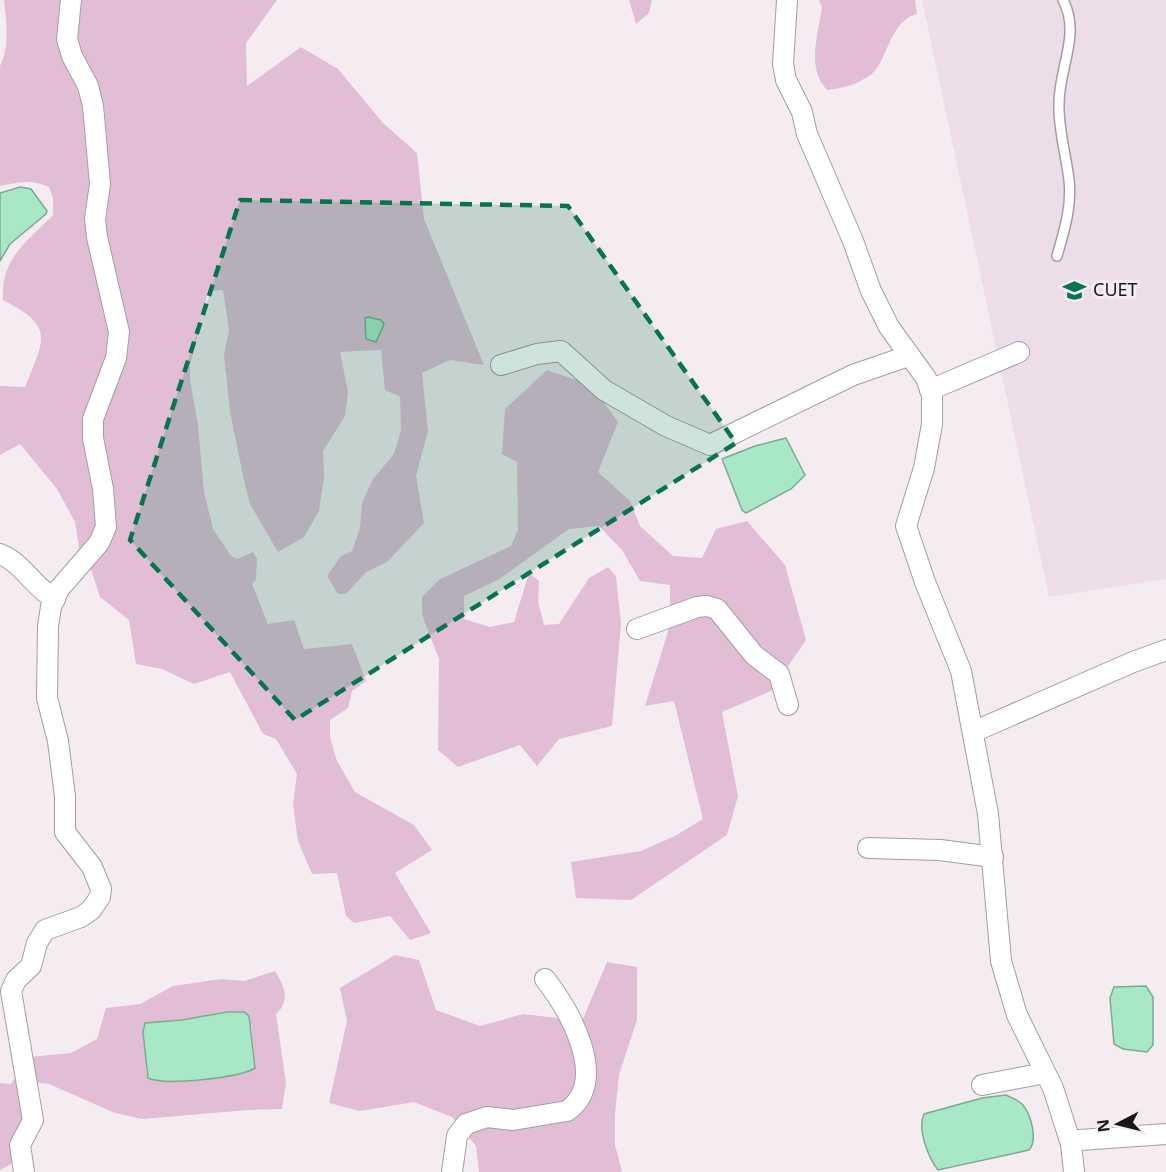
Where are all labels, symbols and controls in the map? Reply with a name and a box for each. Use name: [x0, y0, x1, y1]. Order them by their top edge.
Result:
school or university icon: CUET: [1062, 277, 1088, 303]
place label: CUET: [1093, 277, 1138, 301]
north arrow: [1088, 1094, 1148, 1154]
text: N: [1091, 1118, 1115, 1134]

